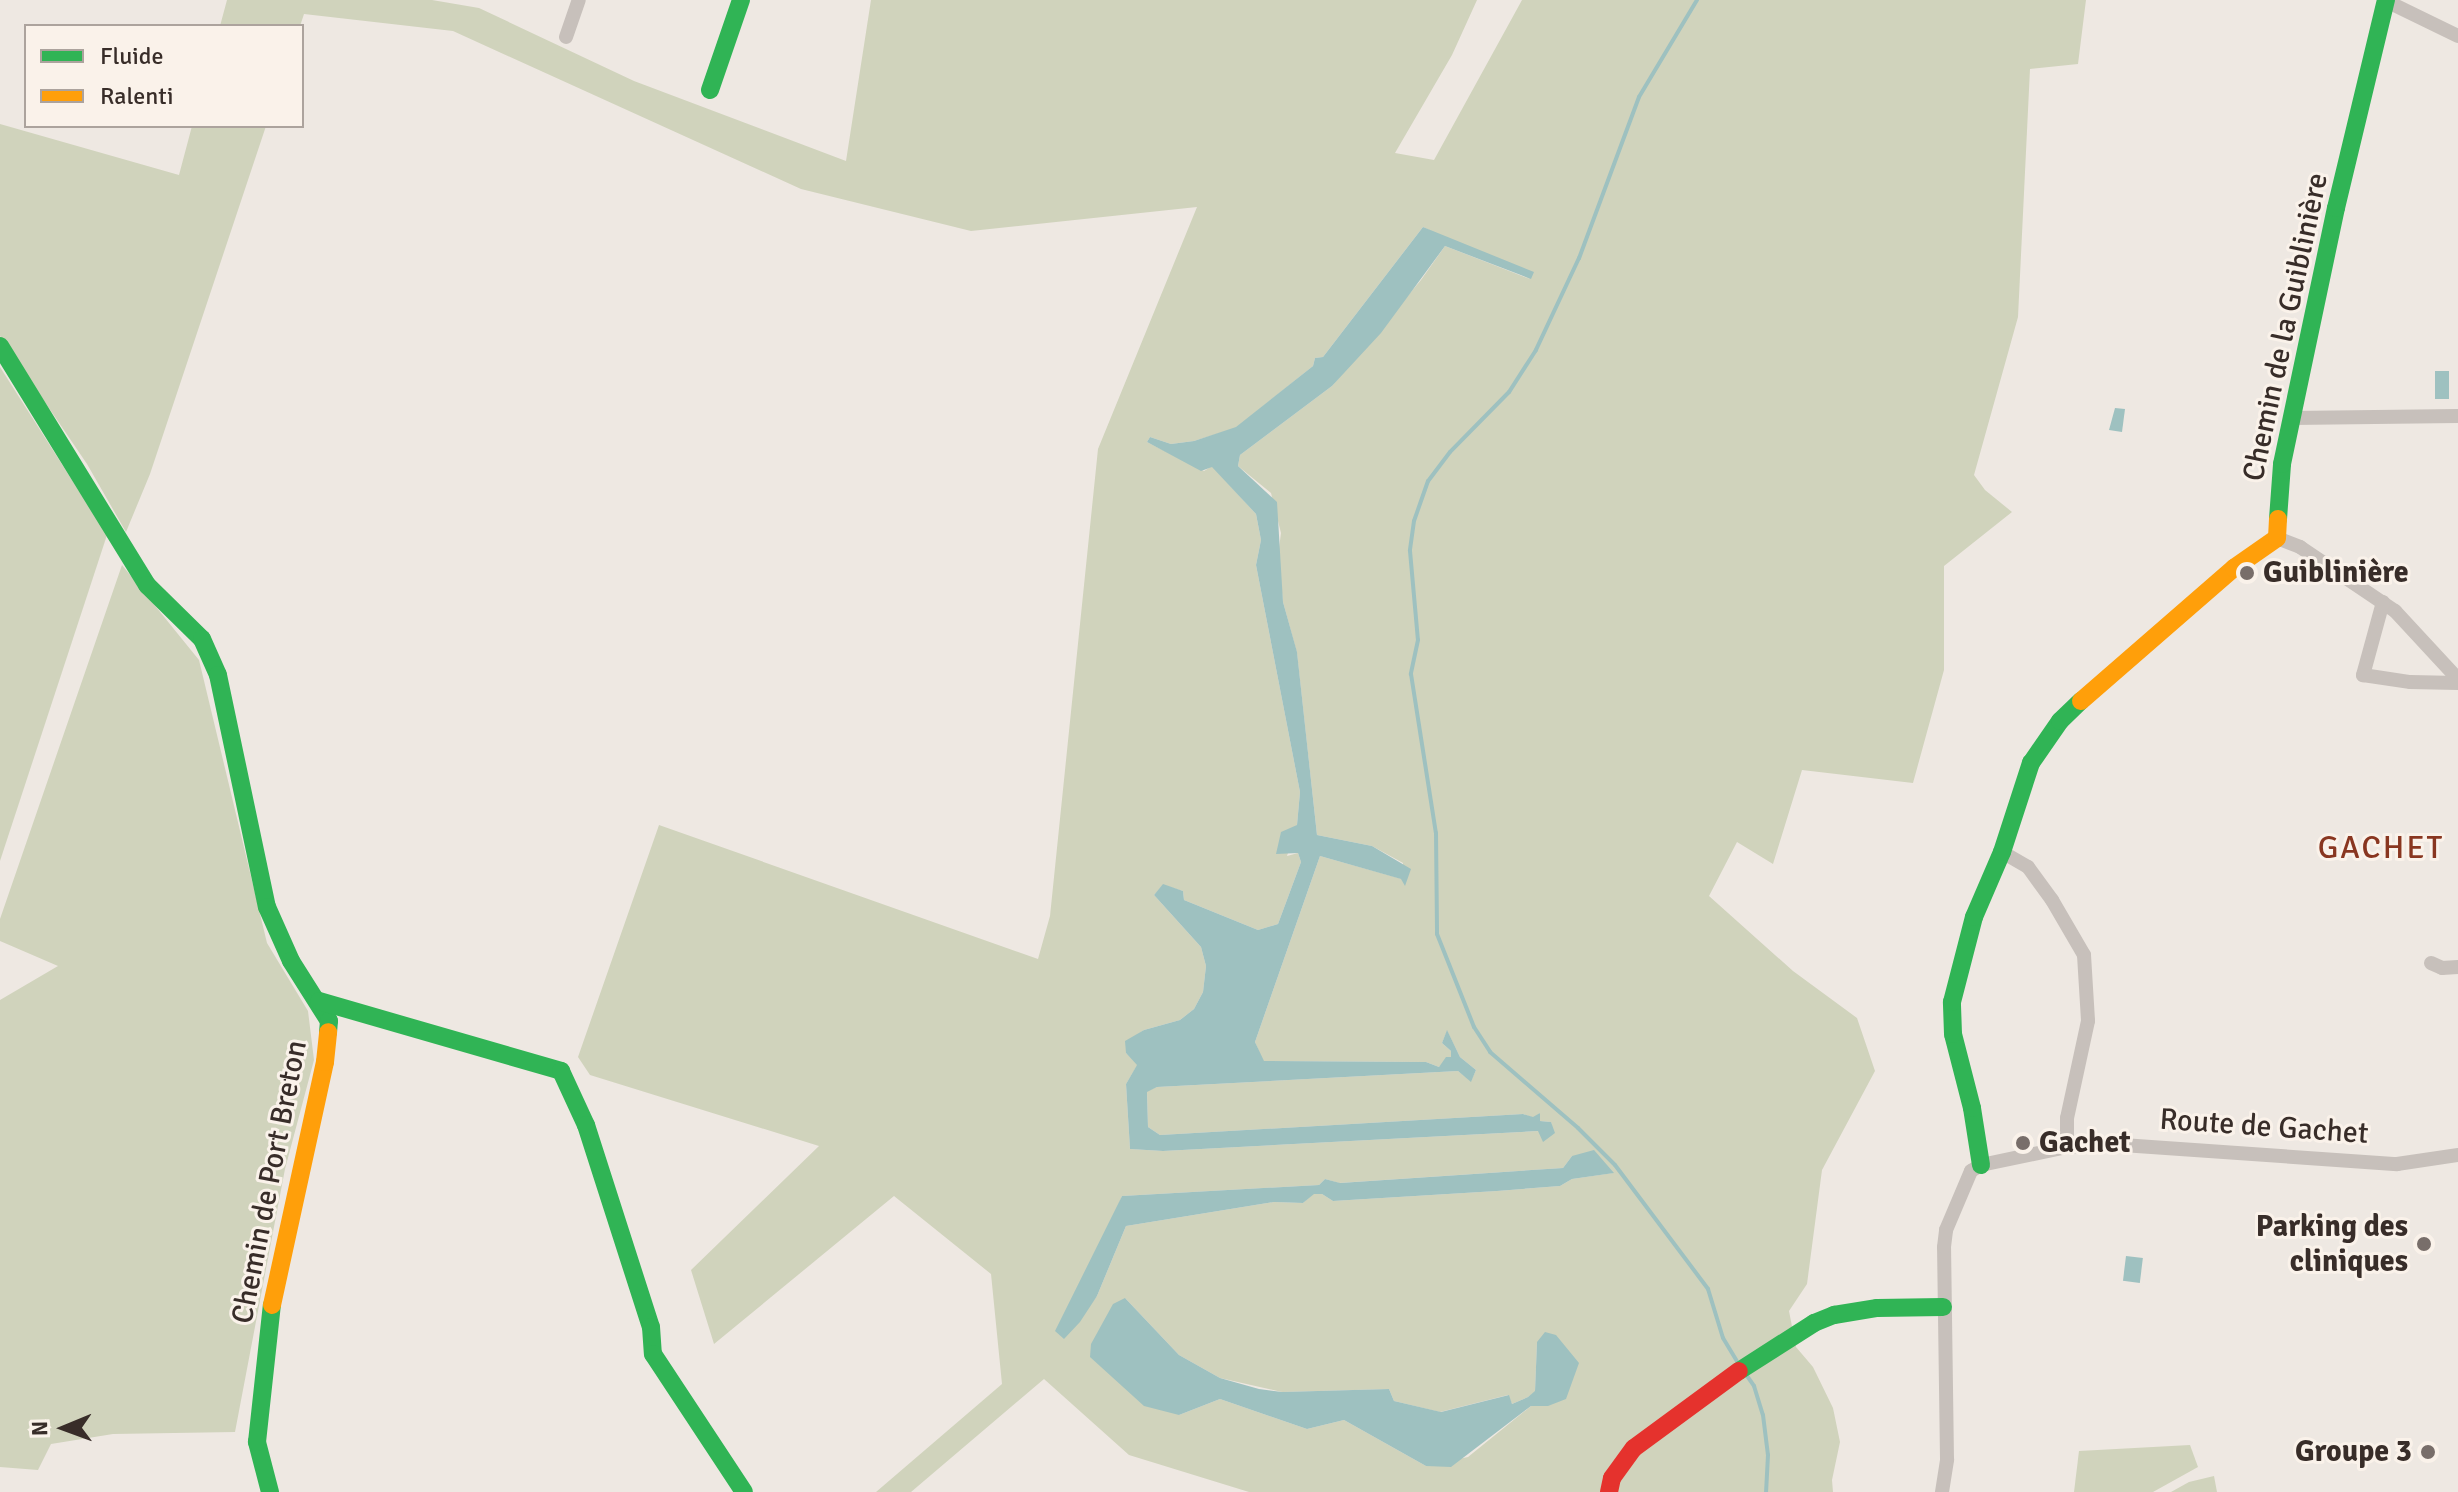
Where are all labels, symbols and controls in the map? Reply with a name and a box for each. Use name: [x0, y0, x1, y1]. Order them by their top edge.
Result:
legend: [24, 24, 304, 128]
text: Fluide: [100, 41, 164, 71]
text: Ralenti: [100, 81, 173, 111]
street label: Chemin de la Guiblinière: [2236, 170, 2336, 484]
place label: Guiblinière: [2263, 555, 2409, 591]
marker: Guiblinière: [2238, 564, 2256, 582]
district label: GACHET: [2318, 829, 2444, 867]
street label: Chemin de Port Breton: [225, 1037, 315, 1327]
street label: Route de Gachet: [2158, 1102, 2370, 1152]
place label: Gachet: [2039, 1125, 2131, 1161]
marker: Gachet: [2014, 1134, 2032, 1152]
place label: Parking des cliniques: [2256, 1209, 2408, 1280]
marker: Parking des cliniques: [2415, 1235, 2433, 1253]
north arrow: [24, 1388, 104, 1468]
text: N: [26, 1421, 53, 1436]
place label: Groupe 3: [2295, 1434, 2412, 1470]
marker: Groupe 3: [2419, 1443, 2437, 1461]

